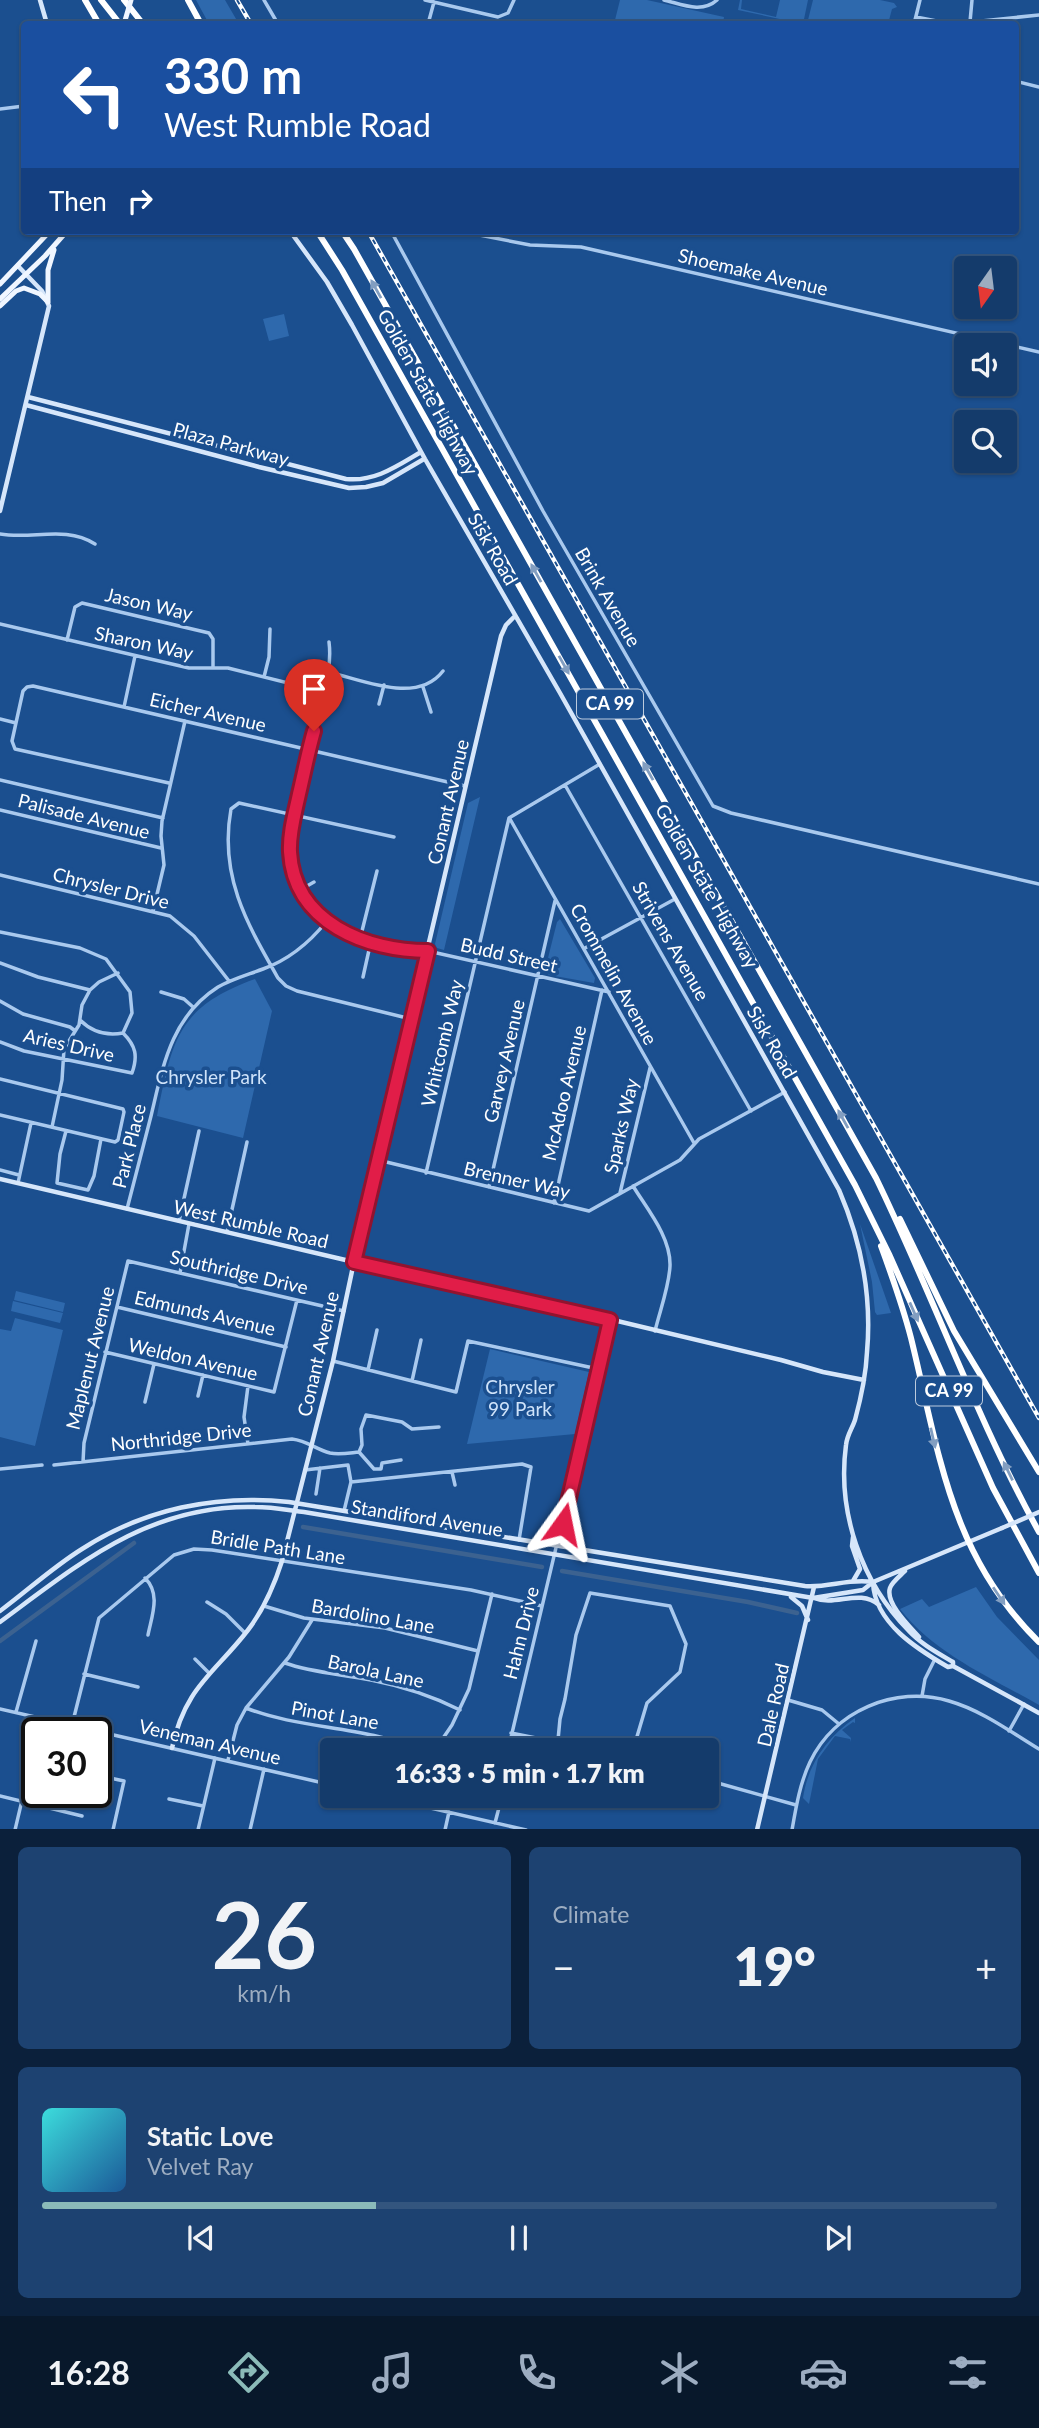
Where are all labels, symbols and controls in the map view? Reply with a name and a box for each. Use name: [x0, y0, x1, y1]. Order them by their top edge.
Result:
text: 330 m: [164, 46, 302, 104]
icon: left: [49, 49, 140, 140]
text: West Rumble Road: [164, 105, 431, 144]
icon: right: [121, 182, 159, 220]
text: Then: [49, 185, 107, 217]
street label: Shoemake Avenue: [676, 243, 830, 300]
north arrow: [954, 256, 1017, 318]
map controls: [954, 256, 1017, 473]
one-way arrow: [370, 279, 382, 299]
street label: Golden State Highway: [373, 305, 484, 479]
button: sound: [954, 333, 1017, 396]
button: search: [954, 410, 1017, 473]
street label: Plaza Parkway: [171, 417, 292, 470]
street label: Sisk Road: [464, 509, 523, 589]
street label: Brink Avenue: [571, 543, 646, 651]
one-way arrow: [530, 563, 542, 582]
street label: Jason Way: [103, 582, 195, 625]
street label: Sharon Way: [93, 621, 196, 664]
one-way arrow: [558, 655, 570, 675]
pin: [284, 659, 344, 731]
icon: arrive: [295, 670, 333, 708]
street label: Eicher Avenue: [148, 687, 269, 736]
road number: CA 99: [577, 690, 643, 718]
street label: Conant Avenue: [422, 737, 473, 867]
one-way arrow: [642, 761, 654, 780]
street label: Palisade Avenue: [16, 788, 152, 843]
street label: Golden State Highway: [651, 799, 764, 972]
street label: Chrysler Drive: [50, 862, 172, 913]
street label: Strivens Avenue: [628, 877, 715, 1004]
street label: Crommelin Avenue: [566, 899, 663, 1048]
street label: Budd Street: [458, 932, 560, 977]
street label: Whitcomb Way: [416, 977, 467, 1109]
street label: Garvey Avenue: [478, 997, 529, 1125]
street label: Sisk Road: [743, 1002, 802, 1082]
street label: Aries Drive: [21, 1023, 117, 1066]
street label: McAdoo Avenue: [537, 1023, 590, 1163]
park label: Chrysler Park: [155, 1065, 267, 1088]
street label: Sparks Way: [598, 1076, 643, 1176]
street label: Park Place: [107, 1101, 150, 1190]
one-way arrow: [837, 1109, 849, 1128]
street label: Brenner Way: [462, 1156, 573, 1203]
street label: West Rumble Road: [171, 1194, 331, 1253]
street label: Southridge Drive: [168, 1244, 310, 1299]
street label: Maplenut Avenue: [61, 1284, 118, 1432]
street label: Edmunds Avenue: [132, 1285, 278, 1340]
street label: Conant Avenue: [292, 1289, 343, 1419]
one-way arrow: [908, 1302, 920, 1322]
street label: Weldon Avenue: [126, 1332, 260, 1385]
park label: Chrysler 99 Park: [485, 1375, 555, 1420]
road number: CA 99: [916, 1376, 982, 1406]
street label: Northridge Drive: [109, 1418, 252, 1455]
one-way arrow: [928, 1427, 939, 1449]
one-way arrow: [1002, 1461, 1014, 1481]
position arrow: [526, 1487, 600, 1561]
street label: Standiford Avenue: [350, 1494, 505, 1541]
street label: Bridle Path Lane: [209, 1525, 347, 1569]
street label: Hahn Drive: [498, 1584, 543, 1682]
one-way arrow: [992, 1586, 1005, 1605]
street label: Bardolino Lane: [310, 1593, 436, 1638]
street label: Barola Lane: [326, 1649, 426, 1692]
street label: Dale Road: [752, 1661, 793, 1749]
street label: Pinot Lane: [289, 1695, 381, 1734]
street label: Veneman Avenue: [137, 1714, 283, 1769]
speed limit sign: 30: [21, 1717, 112, 1808]
text: 16:33 · 5 min · 1.7 km: [394, 1757, 645, 1789]
text: 26: [211, 1879, 317, 1988]
text: Climate: [553, 1900, 629, 1928]
text: 19°: [734, 1935, 816, 1997]
text: −: [553, 1944, 575, 1990]
text: +: [975, 1944, 997, 1990]
text: km/h: [237, 1979, 291, 2007]
text: Static Love: [147, 2120, 274, 2152]
text: Velvet Ray: [147, 2152, 253, 2180]
icon: previous: [182, 2219, 220, 2257]
icon: pause: [500, 2219, 538, 2257]
icon: next: [819, 2219, 857, 2257]
icon: directions: [224, 2348, 273, 2397]
icon: music: [368, 2348, 417, 2397]
icon: phone: [512, 2348, 561, 2397]
icon: climate: [655, 2348, 704, 2397]
icon: car: [799, 2348, 848, 2397]
icon: filters: [943, 2348, 992, 2397]
text: 16:28: [47, 2353, 130, 2392]

